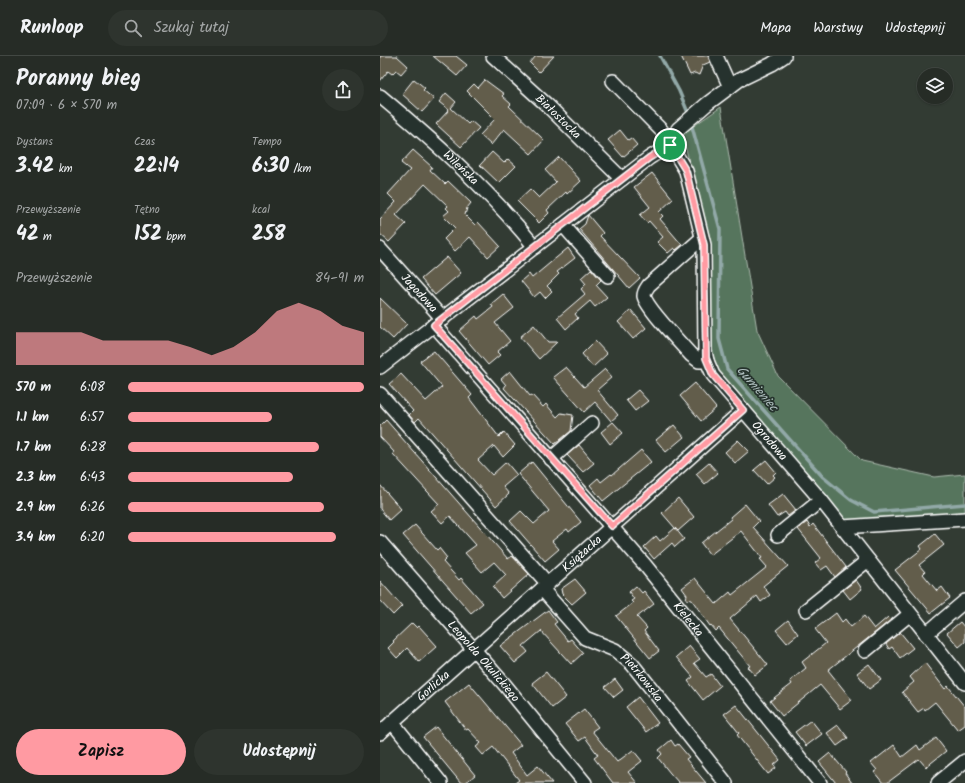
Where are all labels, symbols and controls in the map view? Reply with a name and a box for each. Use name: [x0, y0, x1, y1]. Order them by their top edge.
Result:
search box: [108, 10, 388, 46]
text: Runloop: [20, 13, 84, 43]
text: Szukaj tutaj: [154, 16, 229, 40]
icon: search: [122, 17, 144, 39]
text: Mapa: [760, 17, 791, 39]
text: Warstwy: [813, 17, 863, 39]
text: Udostępnij: [885, 17, 945, 39]
text: Poranny bieg: [16, 62, 141, 97]
map controls: [917, 68, 953, 104]
button: layers: [917, 68, 953, 104]
button: share: [322, 69, 364, 111]
street label: Białostocka: [531, 90, 586, 144]
text: 07:09 · 6 × 570 m: [16, 95, 117, 116]
pin: [653, 128, 687, 162]
text: Dystans: [16, 133, 53, 151]
text: Czas: [134, 133, 155, 151]
text: Tempo: [252, 133, 282, 151]
icon: arrive: [659, 134, 681, 156]
street label: Wileńska: [438, 146, 483, 190]
text: 3.42: [16, 151, 54, 183]
text: 22:14: [134, 151, 179, 183]
text: 6:30: [252, 151, 289, 183]
text: km: [54, 160, 73, 178]
text: /km: [289, 160, 311, 178]
text: Przewyższenie: [16, 201, 81, 219]
text: Tętno: [134, 201, 160, 219]
text: kcal: [252, 201, 270, 219]
text: 42: [16, 219, 39, 251]
text: 152: [134, 219, 162, 251]
text: 258: [252, 219, 286, 251]
text: m: [39, 228, 52, 246]
text: bpm: [162, 228, 186, 246]
text: Przewyższenie: [16, 268, 92, 289]
text: 84–91 m: [315, 268, 364, 289]
street label: Jagodowa: [396, 269, 442, 317]
water label: Gumieniec: [731, 361, 784, 418]
text: 570 m: [16, 377, 51, 398]
text: 6:08: [80, 377, 105, 398]
text: 1.1 km: [16, 407, 49, 428]
text: 6:57: [80, 407, 103, 428]
street label: Ogrodowa: [747, 417, 792, 465]
text: 1.7 km: [16, 437, 51, 458]
text: 6:28: [80, 437, 106, 458]
text: 2.3 km: [16, 467, 56, 488]
text: 6:43: [80, 467, 105, 488]
text: 2.9 km: [16, 497, 55, 518]
text: 6:26: [80, 497, 105, 518]
text: 3.4 km: [16, 527, 55, 548]
text: 6:20: [80, 527, 104, 548]
street label: Książacka: [558, 531, 607, 577]
street label: Kielecka: [668, 598, 708, 641]
street label: Leopolda Okulickiego: [443, 616, 524, 706]
street label: Piotrkowska: [616, 649, 668, 707]
street label: Gorlicka: [412, 666, 455, 706]
button: Zapisz: [16, 729, 186, 775]
button: Udostępnij: [194, 729, 364, 775]

